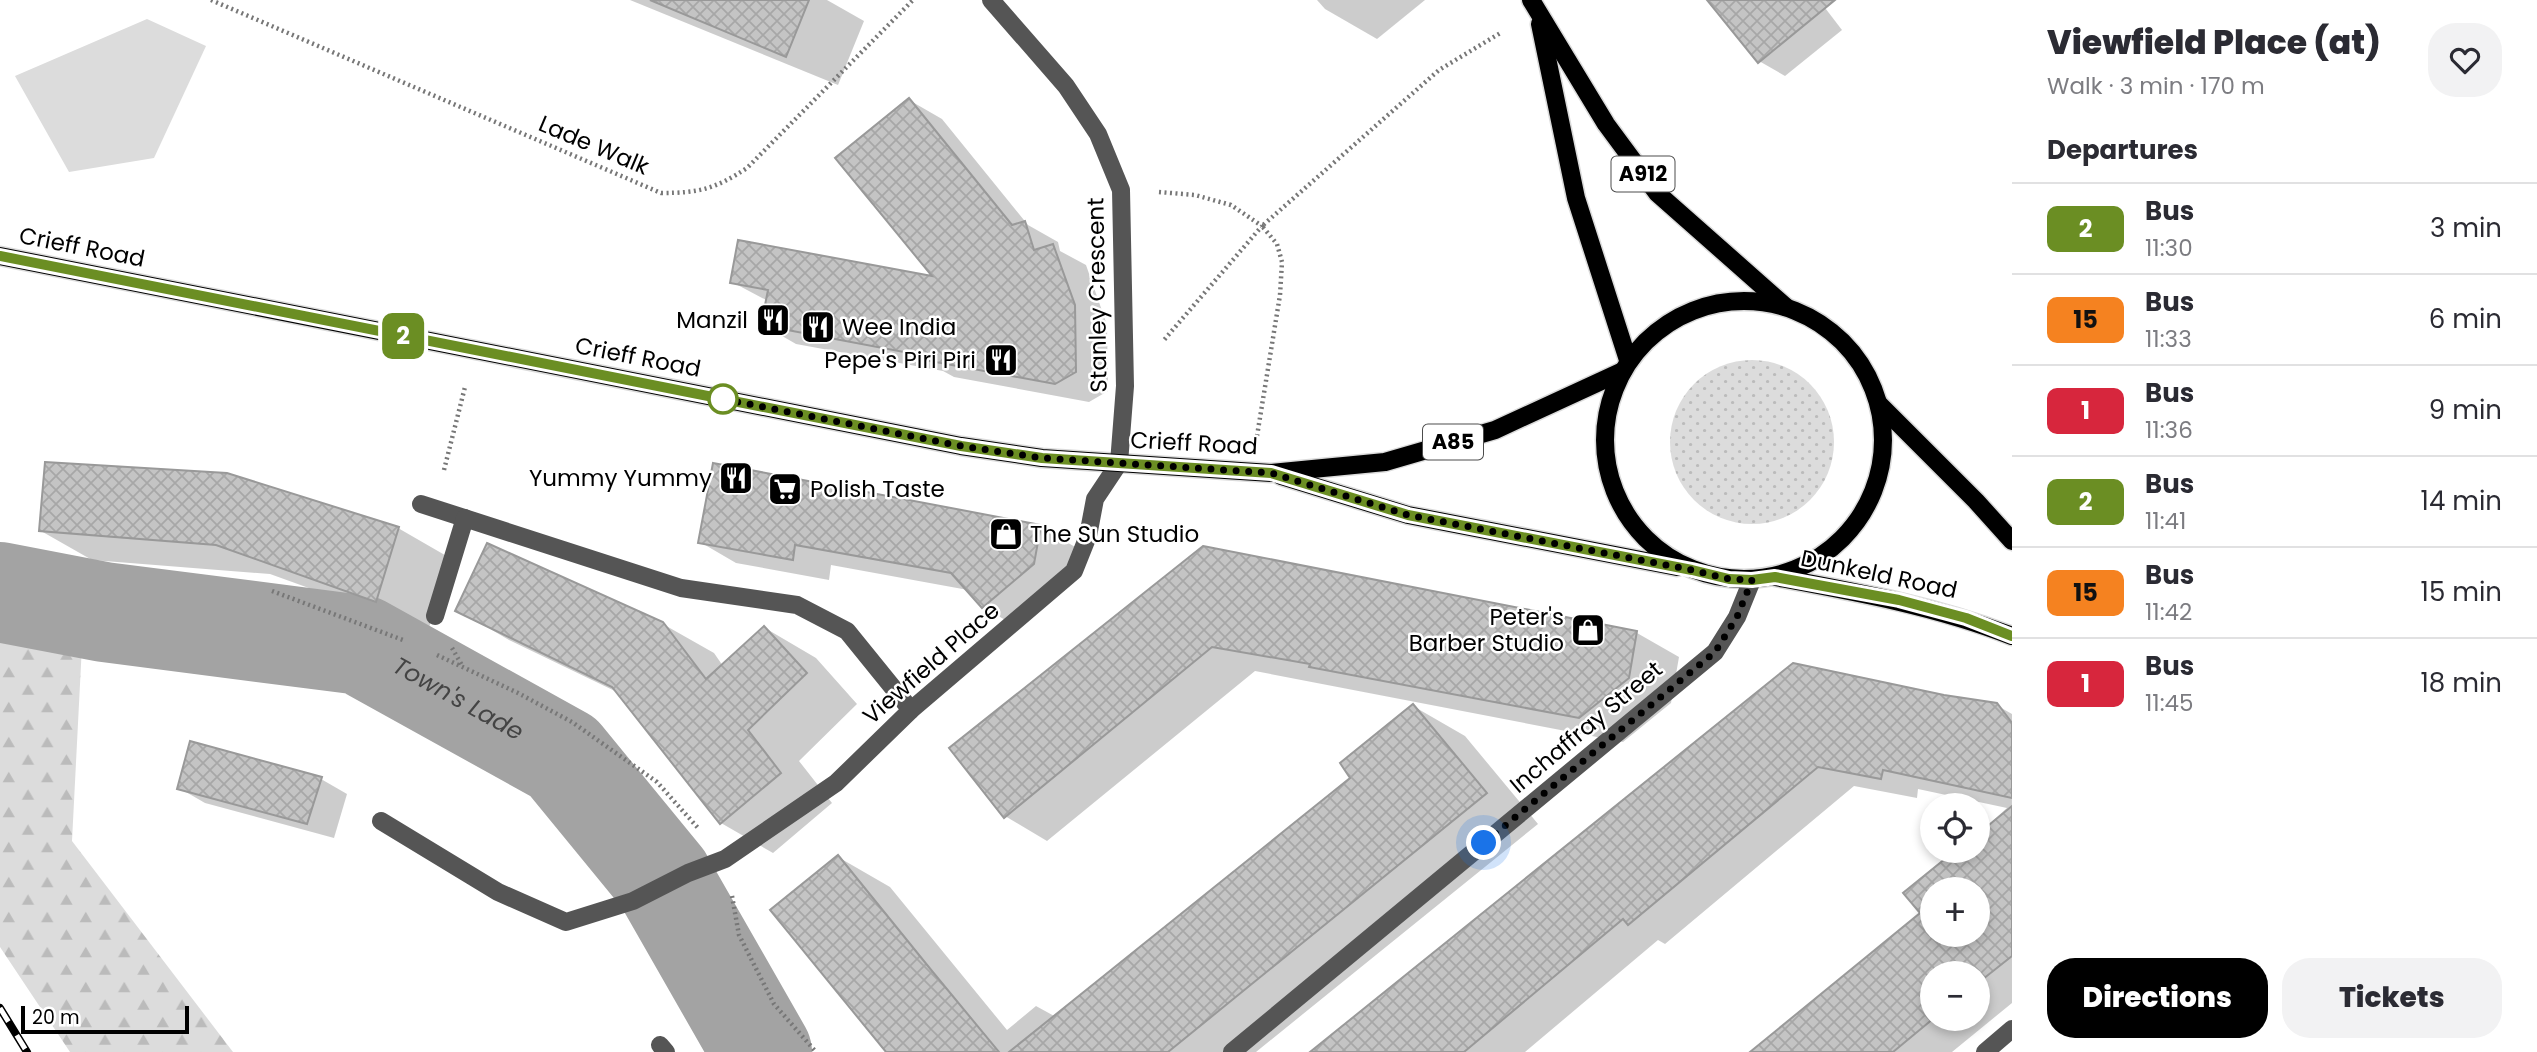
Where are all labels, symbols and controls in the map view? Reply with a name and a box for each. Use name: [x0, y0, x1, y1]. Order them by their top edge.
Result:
text: Viewfield Place (at): [2047, 19, 2381, 66]
button: heart: [2428, 23, 2502, 97]
text: Walk · 3 min · 170 m: [2047, 70, 2265, 102]
street label: Lade Walk: [534, 107, 654, 183]
text: Departures: [2047, 132, 2198, 168]
road number: A912: [1612, 156, 1674, 192]
text: Bus: [2145, 193, 2194, 229]
street label: Stanley Crescent: [1079, 197, 1115, 393]
text: 3 min: [2430, 210, 2502, 246]
text: 2: [2079, 212, 2092, 245]
street label: Crieff Road: [16, 219, 148, 275]
text: 11:30: [2145, 232, 2193, 264]
text: Bus: [2145, 284, 2194, 320]
restaurant icon: Manzil: [754, 301, 792, 339]
text: 6 min: [2429, 301, 2502, 337]
text: 15: [2073, 303, 2098, 336]
place label: Manzil: [676, 304, 748, 336]
restaurant icon: Wee India: [799, 308, 837, 346]
place label: Wee India: [842, 311, 956, 343]
line badge: 2: [380, 313, 426, 359]
text: 2: [396, 319, 410, 352]
text: 11:33: [2145, 323, 2192, 355]
street label: Crieff Road: [572, 329, 704, 385]
restaurant icon: Pepe's Piri Piri: [982, 341, 1020, 379]
place label: Pepe's Piri Piri: [824, 344, 976, 376]
text: Bus: [2145, 375, 2194, 411]
unlabelled marker: [708, 384, 738, 414]
text: 9 min: [2429, 392, 2502, 428]
text: 1: [2081, 394, 2090, 427]
text: 11:36: [2145, 414, 2193, 446]
street label: Crieff Road: [1130, 424, 1258, 462]
road number: A85: [1423, 424, 1483, 460]
restaurant icon: Yummy Yummy: [717, 459, 755, 497]
place label: Yummy Yummy: [529, 462, 712, 494]
text: Bus: [2145, 466, 2194, 502]
supermarket icon: Polish Taste: [766, 470, 804, 508]
place label: Polish Taste: [810, 473, 945, 505]
text: 14 min: [2421, 483, 2502, 519]
text: 2: [2079, 485, 2092, 518]
text: 11:41: [2145, 505, 2186, 537]
shop icon: The Sun Studio: [987, 515, 1025, 553]
place label: The Sun Studio: [1030, 518, 1199, 550]
street label: Dunkeld Road: [1798, 542, 1960, 606]
text: Bus: [2145, 557, 2194, 593]
text: 15 min: [2421, 574, 2502, 610]
text: 15: [2073, 576, 2098, 609]
street label: Viewfield Place: [856, 595, 1006, 731]
text: 11:42: [2145, 596, 2192, 628]
place label: Peter's Barber Studio: [1409, 601, 1564, 659]
shop icon: Peter's Barber Studio: [1569, 611, 1607, 649]
text: Bus: [2145, 648, 2194, 684]
water label: Town's Lade: [387, 649, 530, 748]
street label: Inchaffray Street: [1503, 654, 1669, 800]
text: 18 min: [2421, 665, 2502, 701]
text: 1: [2081, 667, 2090, 700]
text: 11:45: [2145, 687, 2194, 719]
map controls: [1920, 793, 1990, 1031]
button: locate: [1920, 793, 1990, 863]
your location: [1466, 825, 1501, 860]
button: +: [1920, 877, 1990, 947]
button: Directions: [2047, 958, 2268, 1038]
button: Tickets: [2282, 958, 2502, 1038]
button: −: [1920, 961, 1990, 1031]
scale bar: [21, 1003, 189, 1035]
text: 20 m: [32, 1004, 80, 1031]

